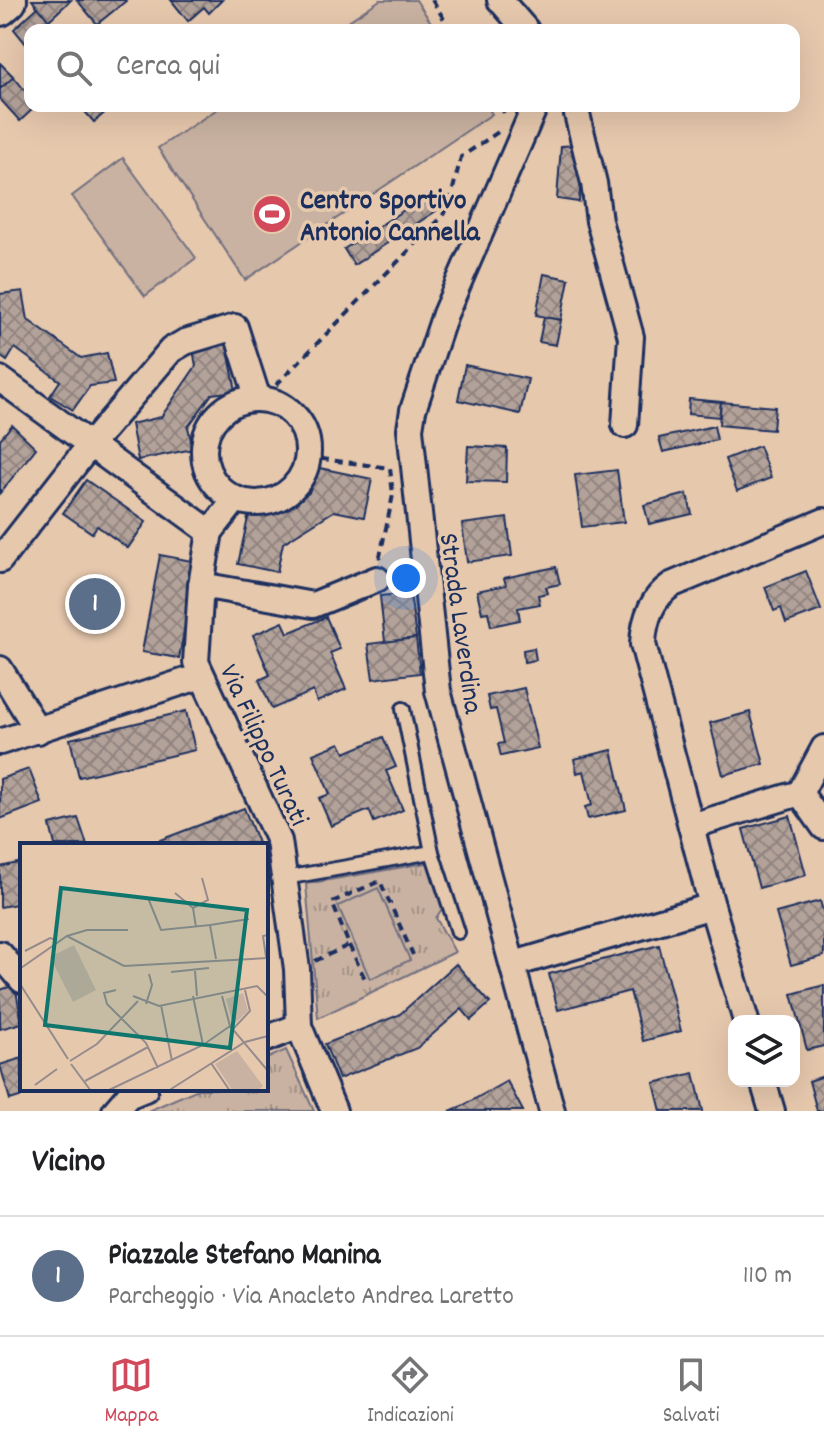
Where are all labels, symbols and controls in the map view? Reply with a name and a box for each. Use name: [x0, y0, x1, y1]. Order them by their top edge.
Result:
search box: [24, 24, 800, 112]
icon: search: [52, 46, 96, 90]
text: Cerca qui: [116, 47, 220, 90]
place label: Centro Sportivo Antonio Cannella: [300, 183, 480, 255]
sports icon: Centro Sportivo Antonio Cannella: [251, 193, 293, 235]
street label: Strada Laverdina: [426, 531, 491, 718]
your location: [386, 558, 426, 598]
pin: 1: [69, 574, 121, 634]
street label: Via Filippo Turati: [206, 659, 316, 834]
inset map: [20, 843, 268, 1091]
map controls: [728, 1015, 800, 1087]
button: layers: [728, 1015, 800, 1087]
text: Vicino: [32, 1139, 105, 1188]
text: Piazzale Stefano Manina: [108, 1236, 380, 1279]
text: 1: [55, 1258, 61, 1295]
text: 110 m: [743, 1258, 792, 1295]
text: Parcheggio · Via Anacleto Andrea Laretto: [108, 1279, 514, 1316]
tab: Mappa: [104, 1353, 158, 1432]
tab: Indicazioni: [367, 1353, 454, 1432]
tab: Salvati: [663, 1353, 720, 1432]

